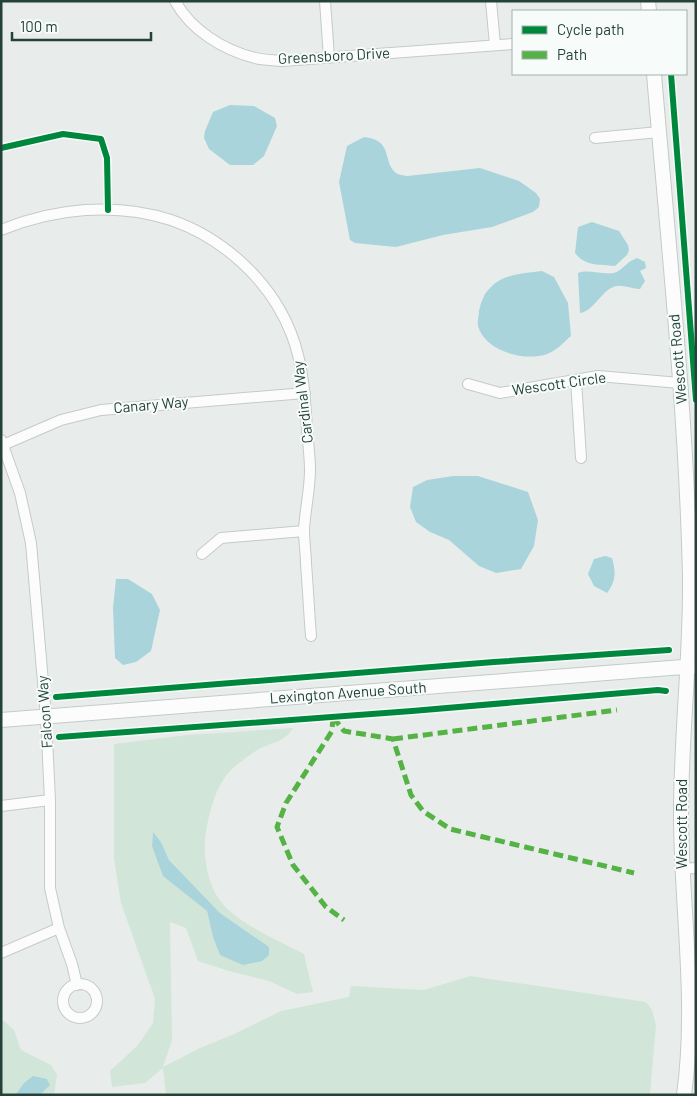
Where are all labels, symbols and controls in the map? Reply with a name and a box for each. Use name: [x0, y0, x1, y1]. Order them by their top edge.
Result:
scale bar: [12, 10, 151, 42]
legend: [512, 10, 687, 75]
text: 100 m: [20, 17, 58, 35]
text: Cycle path: [557, 20, 624, 38]
street label: Greensboro Drive: [277, 43, 390, 67]
text: Path: [557, 45, 587, 63]
street label: Wescott Road: [664, 313, 690, 405]
street label: Cardinal Way: [288, 360, 316, 445]
street label: Wescott Circle: [511, 367, 607, 399]
street label: Canary Way: [113, 392, 189, 416]
street label: Falcon Way: [32, 675, 56, 749]
street label: Lexington Avenue South: [269, 678, 427, 706]
street label: Wescott Road: [672, 779, 690, 869]

